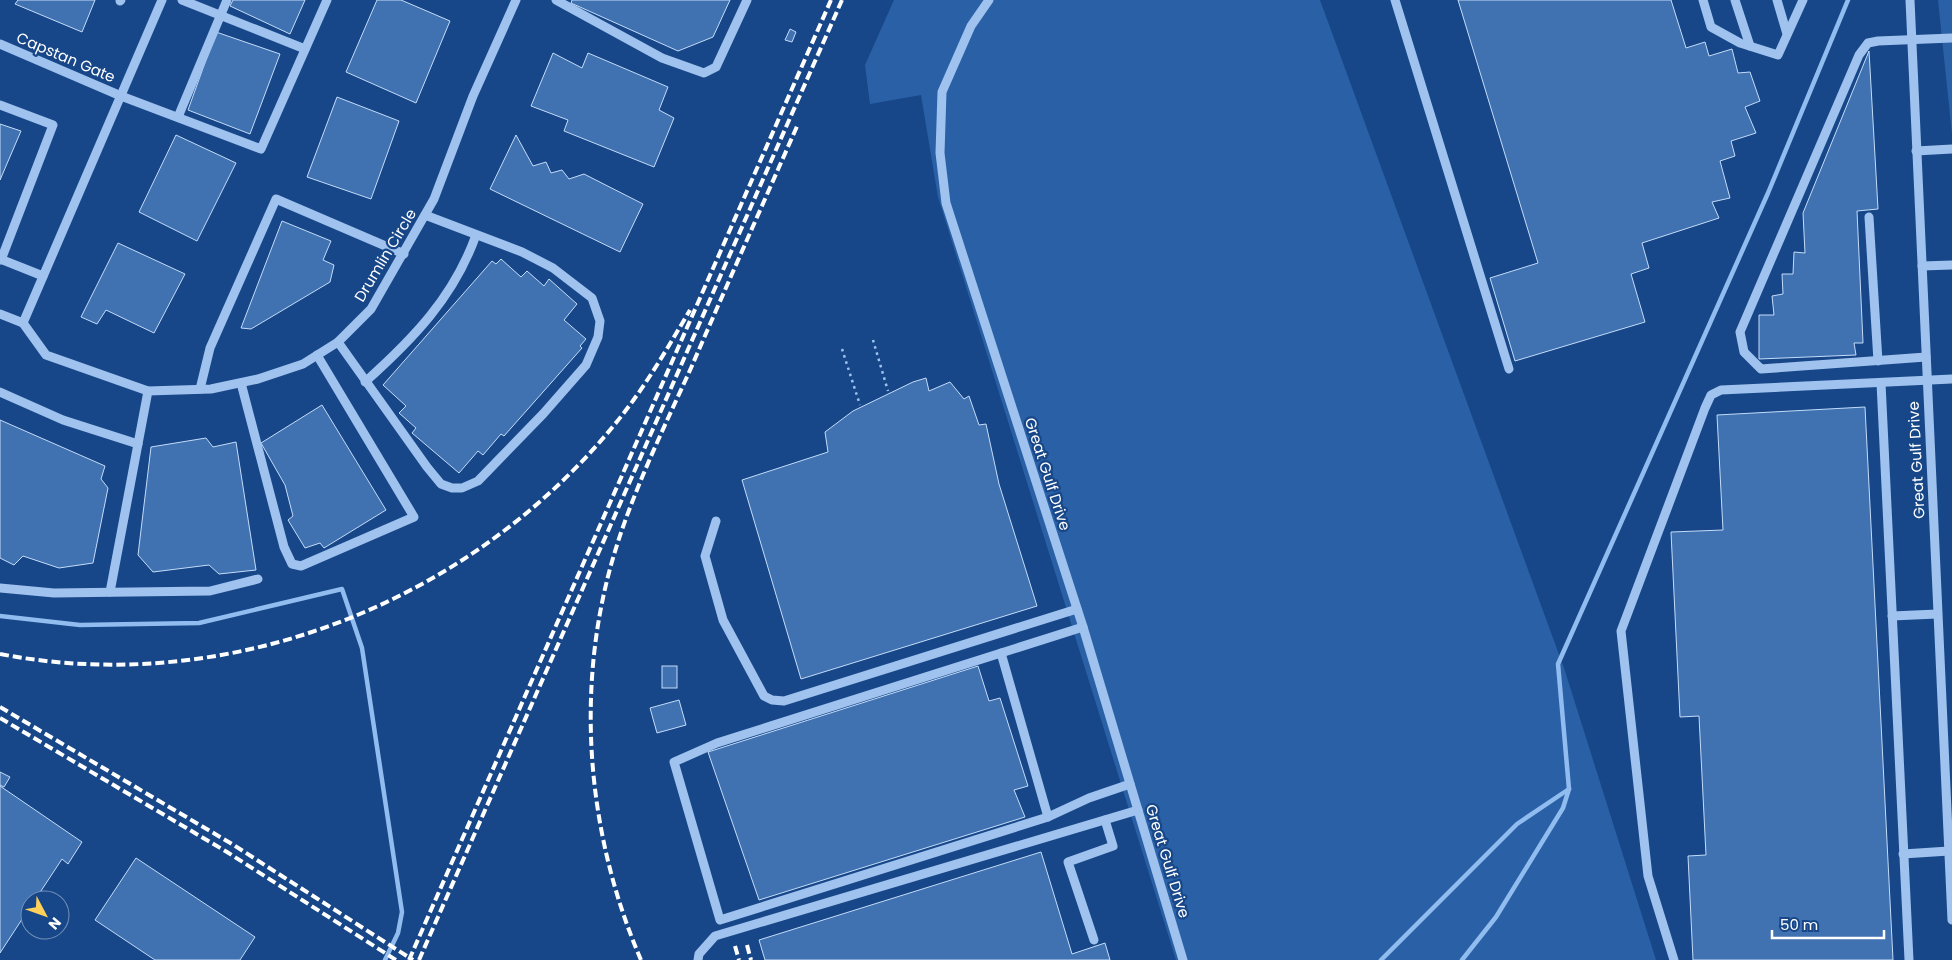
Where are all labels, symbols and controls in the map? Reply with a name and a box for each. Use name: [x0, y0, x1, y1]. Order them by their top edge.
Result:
street label: Capstan Gate: [13, 27, 119, 87]
street label: Drumlin Circle: [349, 205, 421, 305]
street label: Great Gulf Drive: [1902, 401, 1930, 519]
street label: Great Gulf Drive: [1020, 415, 1076, 533]
street label: Great Gulf Drive: [1141, 802, 1195, 920]
north arrow: [20, 890, 70, 940]
scale bar: [1772, 908, 1884, 940]
text: N: [44, 913, 66, 934]
text: 50 m: [1780, 914, 1818, 935]

